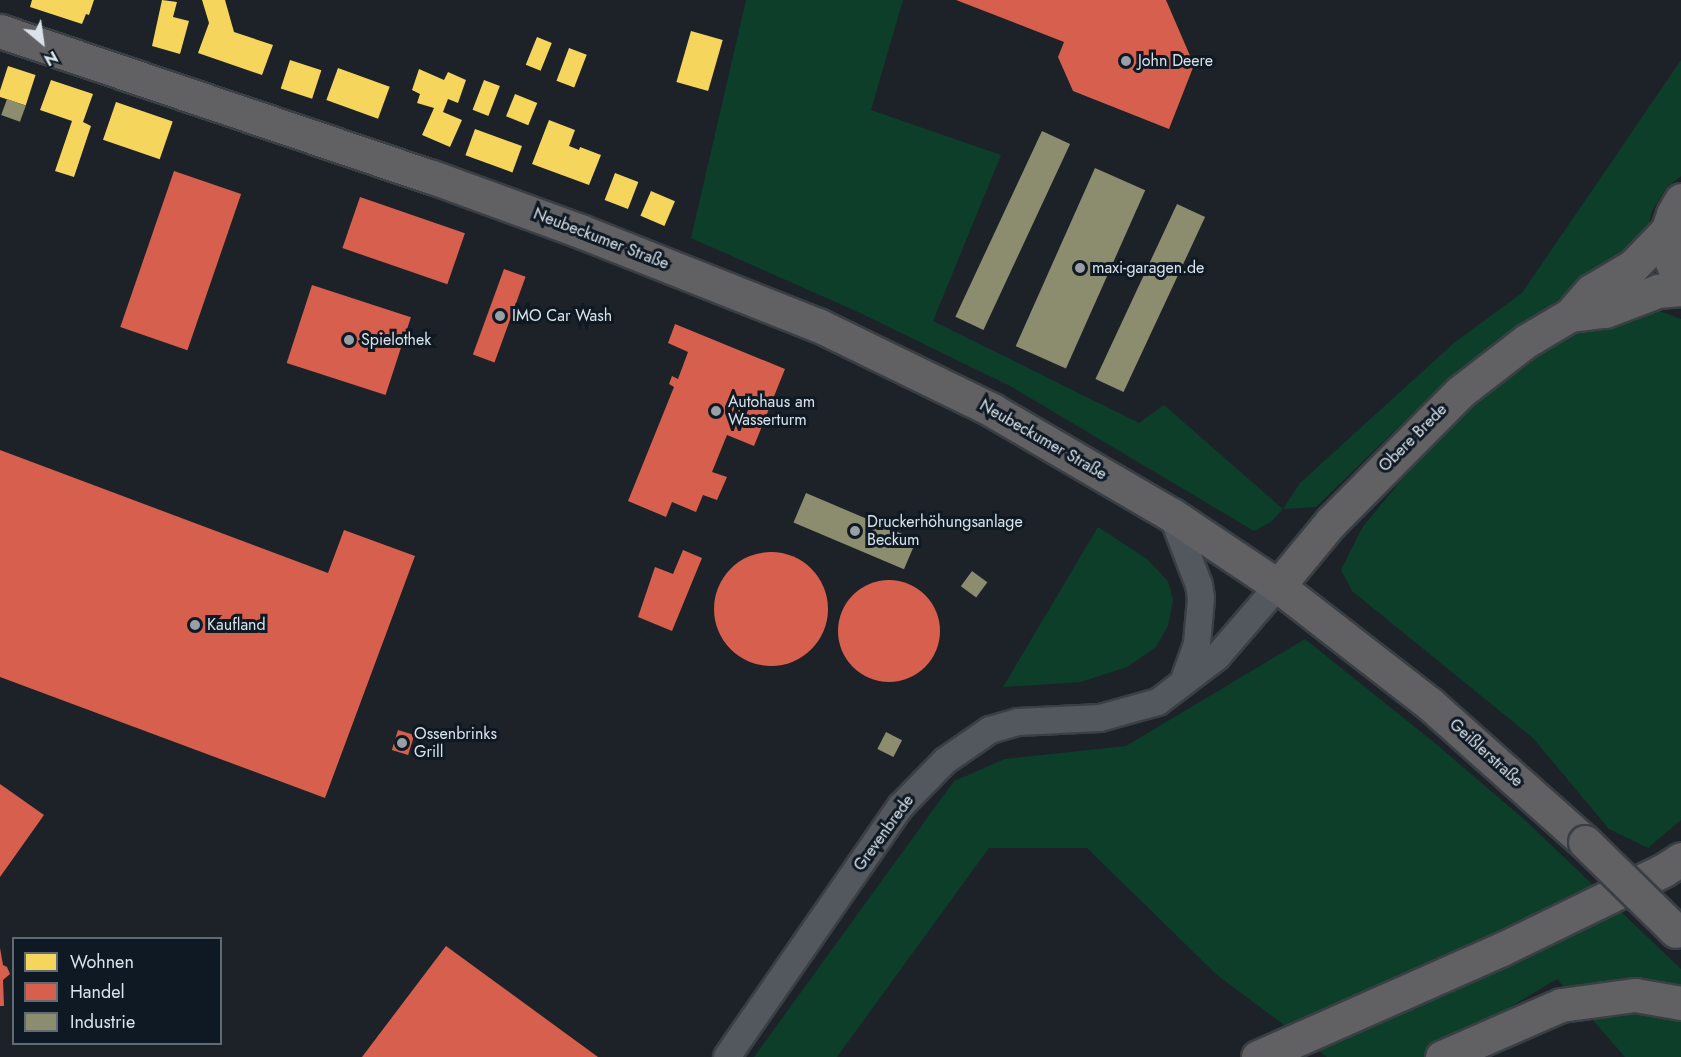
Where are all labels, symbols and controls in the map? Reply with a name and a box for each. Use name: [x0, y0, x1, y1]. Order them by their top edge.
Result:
north arrow: [12, 12, 72, 72]
text: N: [40, 45, 62, 71]
place label: John Deere: [1138, 51, 1213, 71]
marker: John Deere: [1119, 54, 1133, 68]
street label: Neubeckumer Straße: [531, 204, 671, 274]
place label: maxi-garagen.de: [1092, 258, 1204, 278]
marker: maxi-garagen.de: [1073, 261, 1087, 275]
place label: IMO Car Wash: [512, 306, 612, 326]
marker: IMO Car Wash: [493, 309, 507, 323]
place label: Spielothek: [361, 330, 431, 350]
marker: Spielothek: [342, 333, 356, 347]
place label: Autohaus am Wasserturm: [728, 392, 815, 430]
street label: Neubeckumer Straße: [976, 396, 1110, 484]
street label: Obere Brede: [1375, 400, 1451, 476]
marker: Autohaus am Wasserturm: [709, 404, 723, 418]
place label: Druckerhöhungsanlage Beckum: [867, 512, 1023, 550]
marker: Druckerhöhungsanlage Beckum: [848, 524, 862, 538]
place label: Kaufland: [207, 615, 266, 635]
marker: Kaufland: [188, 618, 202, 632]
street label: Geißlerstraße: [1445, 715, 1527, 791]
place label: Ossenbrinks Grill: [414, 724, 497, 762]
marker: Ossenbrinks Grill: [395, 736, 409, 750]
street label: Grevenbrede: [850, 791, 918, 875]
legend: [12, 937, 222, 1045]
text: Wohnen: [70, 949, 134, 975]
text: Handel: [70, 979, 125, 1005]
text: Industrie: [70, 1009, 135, 1035]

